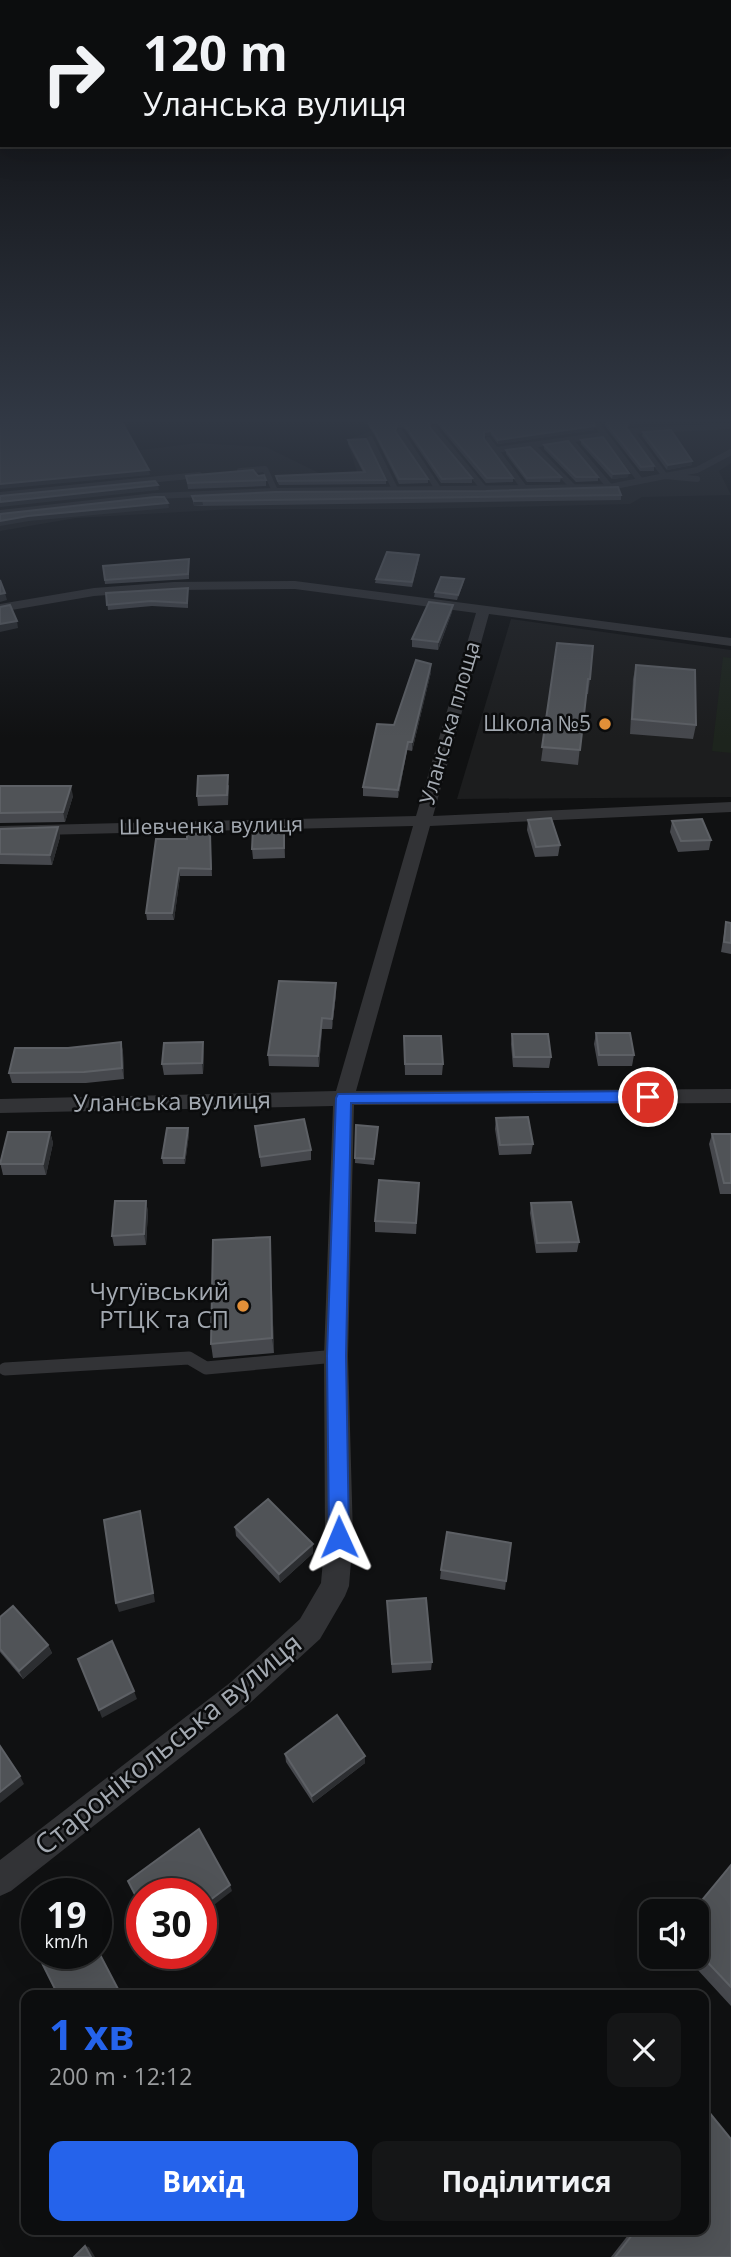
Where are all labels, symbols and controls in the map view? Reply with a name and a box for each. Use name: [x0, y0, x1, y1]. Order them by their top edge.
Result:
text: 120 m: [143, 19, 288, 85]
icon: right: [28, 28, 119, 119]
text: Уланська вулиця: [143, 82, 407, 125]
street label: Уланська площа: [412, 638, 486, 808]
place label: Школа №5: [483, 709, 591, 737]
marker: Школа №5: [597, 716, 613, 732]
street label: Шевченка вулиця: [119, 809, 303, 841]
pin: [618, 1067, 678, 1127]
icon: arrive: [629, 1078, 667, 1116]
street label: Уланська вулиця: [73, 1082, 271, 1119]
place label: Чугуївський РТЦК та СП: [90, 1274, 229, 1335]
marker: Чугуївський РТЦК та СП: [235, 1298, 251, 1314]
position arrow: [302, 1500, 376, 1574]
street label: Старонікольська вулиця: [26, 1624, 309, 1863]
speed limit sign: 30: [126, 1878, 217, 1969]
text: 19: [46, 1891, 87, 1938]
map controls: [639, 1899, 709, 1969]
button: sound: [639, 1899, 709, 1969]
text: km/h: [45, 1929, 88, 1953]
text: 1 хв: [49, 2005, 135, 2062]
button: close: [607, 2013, 681, 2087]
text: 200 m · 12:12: [49, 2060, 192, 2092]
button: Вихід: [49, 2141, 358, 2221]
button: Поділитися: [372, 2141, 681, 2221]

